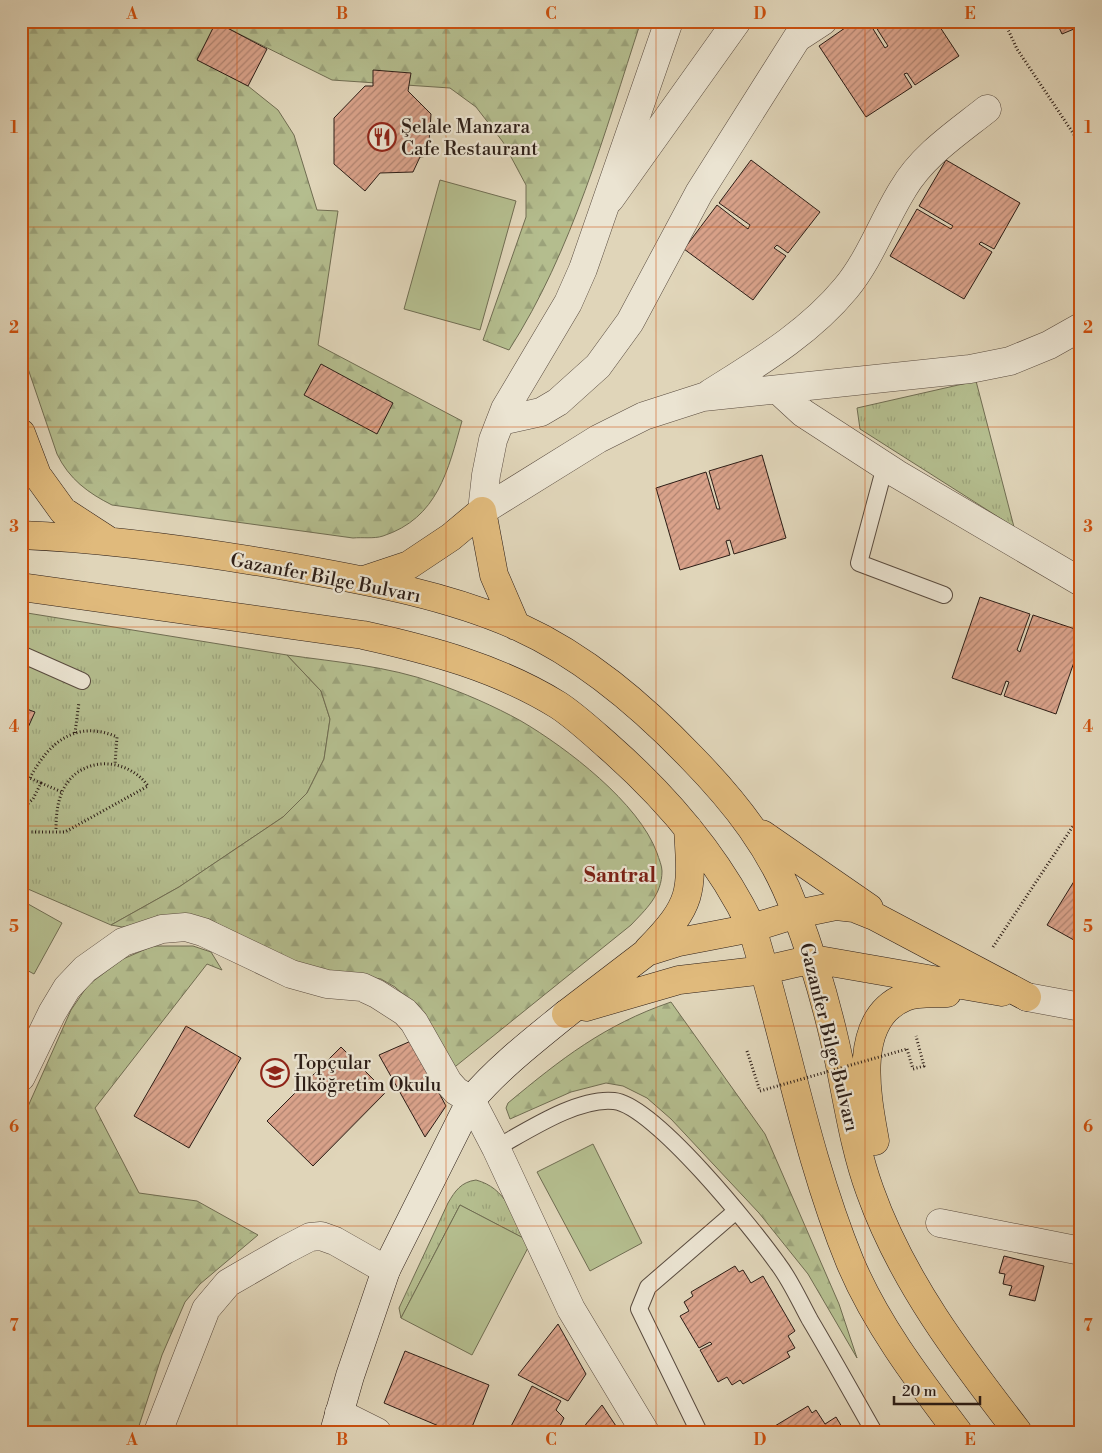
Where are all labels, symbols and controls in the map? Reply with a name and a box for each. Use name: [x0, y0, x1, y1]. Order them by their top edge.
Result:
text: A: [125, 4, 138, 24]
text: B: [336, 4, 348, 24]
text: C: [545, 4, 557, 24]
text: D: [754, 4, 767, 24]
text: E: [964, 4, 976, 24]
place label: Şelale Manzara Cafe Restaurant: [401, 115, 538, 161]
text: 1: [10, 118, 18, 138]
text: 1: [1084, 118, 1092, 138]
restaurant icon: Şelale Manzara Cafe Restaurant: [367, 122, 397, 152]
text: 2: [9, 318, 19, 338]
text: 2: [1083, 318, 1093, 338]
text: 3: [9, 517, 19, 537]
text: 3: [1083, 517, 1093, 537]
street label: Gazanfer Bilge Bulvarı: [228, 548, 423, 608]
text: 4: [9, 717, 20, 737]
text: 4: [1083, 717, 1094, 737]
district label: Santral: [584, 863, 656, 889]
text: 5: [9, 917, 19, 937]
text: 5: [1083, 917, 1093, 937]
street label: Gazanfer Bilge Bulvarı: [794, 940, 864, 1134]
place label: Topçular İlköğretim Okulu: [294, 1051, 441, 1097]
school or university icon: Topçular İlköğretim Okulu: [260, 1058, 290, 1088]
text: 6: [9, 1117, 19, 1137]
text: 6: [1083, 1117, 1093, 1137]
text: 7: [9, 1316, 19, 1336]
text: 7: [1083, 1316, 1093, 1336]
scale bar: [894, 1373, 981, 1405]
text: 20 m: [902, 1382, 937, 1401]
text: A: [125, 1430, 138, 1450]
text: B: [336, 1430, 348, 1450]
text: C: [545, 1430, 557, 1450]
text: D: [754, 1430, 767, 1450]
text: E: [964, 1430, 976, 1450]

